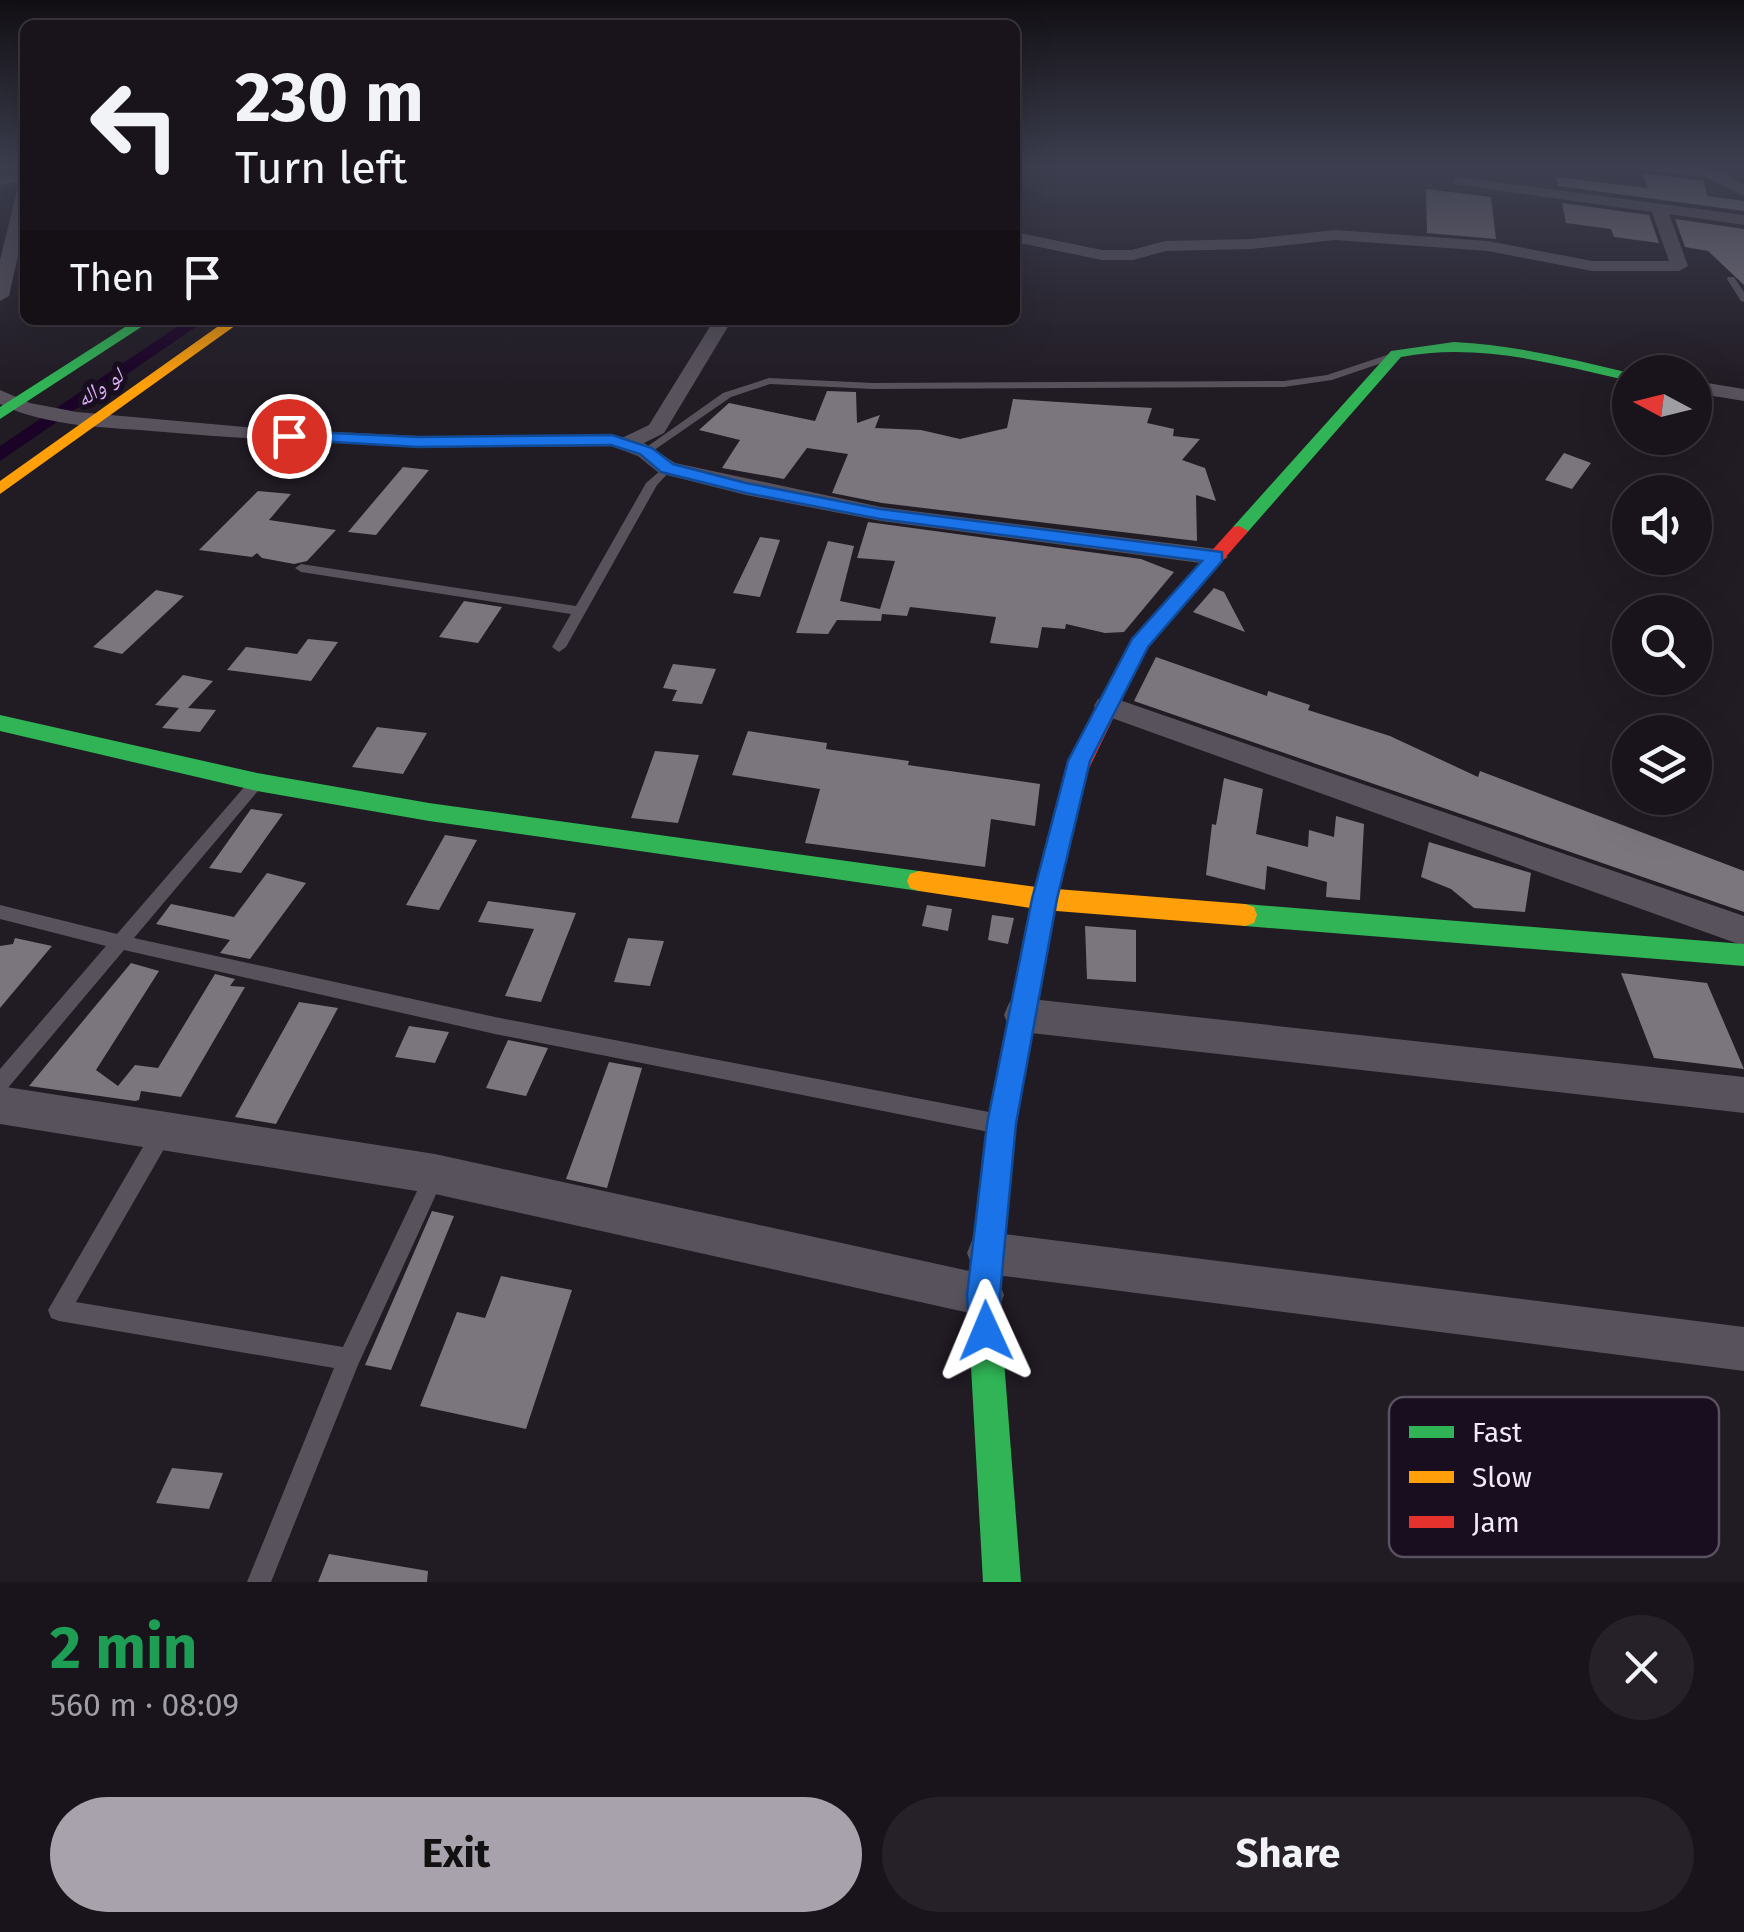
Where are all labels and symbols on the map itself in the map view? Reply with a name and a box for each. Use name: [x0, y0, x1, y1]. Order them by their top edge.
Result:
north arrow: [1612, 355, 1712, 455]
water label: لو واله: [71, 361, 130, 413]
pin: [247, 394, 332, 479]
position arrow: [934, 1279, 1038, 1383]
legend: [1389, 1397, 1719, 1557]
text: Fast: [1472, 1416, 1523, 1449]
text: Slow: [1472, 1461, 1532, 1494]
text: Jam: [1472, 1506, 1520, 1539]

